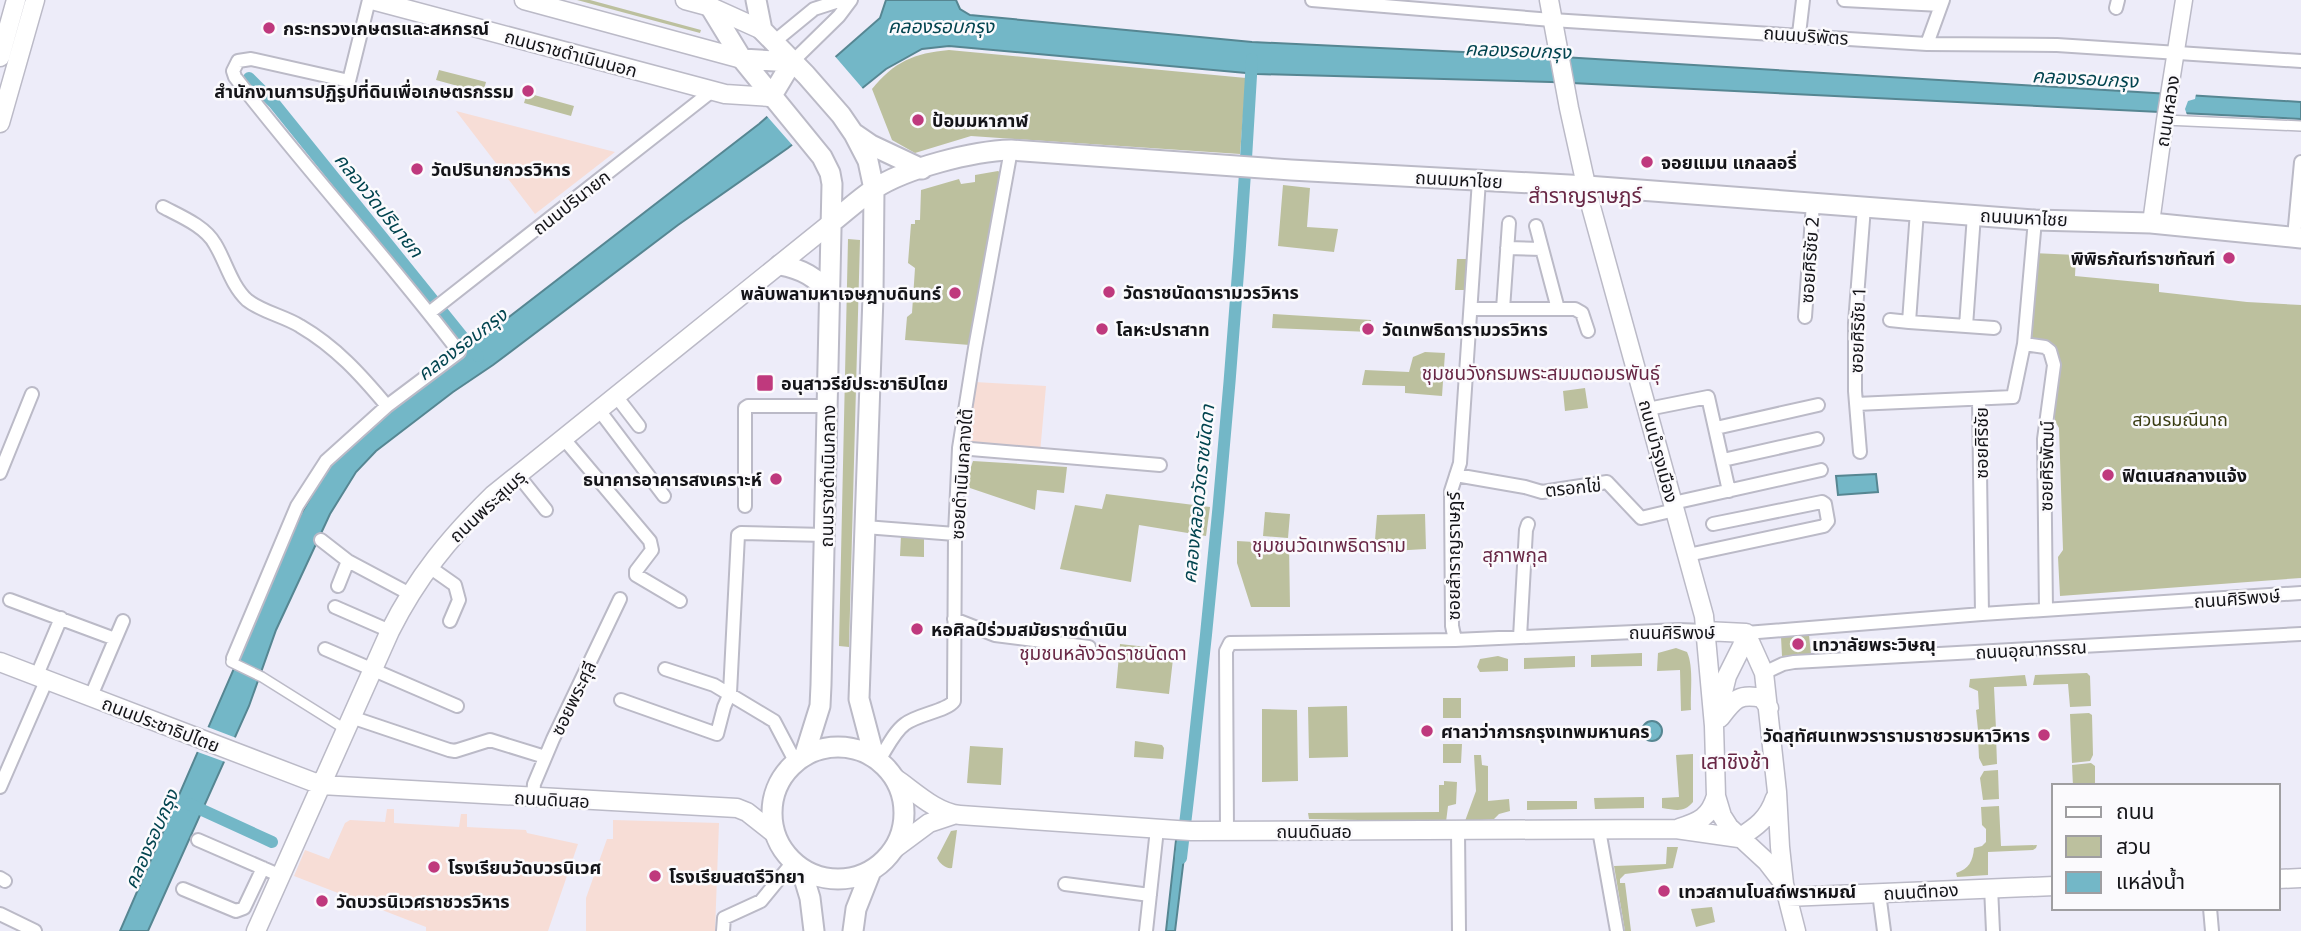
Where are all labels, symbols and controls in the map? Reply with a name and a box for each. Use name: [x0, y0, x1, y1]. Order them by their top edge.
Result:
water label: คลองรอบกรุง: [888, 13, 995, 39]
place label: กระทรวงเกษตรและสหกรณ์: [283, 16, 489, 40]
marker: กระทรวงเกษตรและสหกรณ์: [261, 20, 277, 36]
street label: ถนนบริพัตร: [1763, 20, 1850, 50]
street label: ถนนราชดำเนินนอก: [502, 24, 640, 82]
water label: คลองรอบกรุง: [1465, 35, 1572, 65]
water label: คลองรอบกรุง: [2031, 62, 2139, 94]
street label: ถนนหลวง: [2149, 73, 2185, 149]
place label: สำนักงานการปฏิรูปที่ดินเพื่อเกษตรกรรม: [214, 79, 514, 103]
marker: สำนักงานการปฏิรูปที่ดินเพื่อเกษตรกรรม: [520, 83, 536, 99]
place label: ป้อมมหากาฬ: [932, 108, 1028, 132]
marker: ป้อมมหากาฬ: [910, 112, 926, 128]
water label: คลองวัดปรินายก: [329, 147, 430, 263]
place label: จอยแมน แกลลอรี่: [1661, 150, 1797, 174]
marker: จอยแมน แกลลอรี่: [1639, 154, 1655, 170]
place label: วัดปรินายกวรวิหาร: [431, 157, 570, 181]
marker: วัดปรินายกวรวิหาร: [409, 161, 425, 177]
street label: ถนนปรินายก: [527, 164, 615, 240]
street label: ถนนมหาไชย: [1415, 165, 1503, 193]
district label: สำราญราษฎร์: [1528, 181, 1643, 209]
street label: ถนนมหาไชย: [1980, 203, 2068, 231]
street label: ซอยศิริชัย 2: [1794, 216, 1824, 304]
place label: พิพิธภัณฑ์ราชทัณฑ์: [2071, 246, 2215, 270]
marker: พิพิธภัณฑ์ราชทัณฑ์: [2221, 250, 2237, 266]
place label: วัดราชนัดดารามวรวิหาร: [1123, 280, 1299, 304]
place label: พลับพลามหาเจษฎาบดินทร์: [740, 281, 941, 305]
marker: วัดราชนัดดารามวรวิหาร: [1101, 284, 1117, 300]
marker: พลับพลามหาเจษฎาบดินทร์: [947, 285, 963, 301]
street label: ซอยศิริชัย 1: [1843, 286, 1871, 374]
water label: คลองรอบกรุง: [412, 301, 513, 386]
place label: โลหะปราสาท: [1116, 317, 1209, 341]
place label: วัดเทพธิดารามวรวิหาร: [1382, 317, 1548, 341]
marker: โลหะปราสาท: [1094, 321, 1110, 337]
marker: วัดเทพธิดารามวรวิหาร: [1360, 321, 1376, 337]
district label: ชุมชนวังกรมพระสมมตอมรพันธุ์: [1422, 360, 1660, 386]
place label: อนุสาวรีย์ประชาธิปไตย: [781, 371, 948, 395]
marker: อนุสาวรีย์ประชาธิปไตย: [755, 373, 775, 393]
street label: ถนนบำรุงเมือง: [1634, 397, 1684, 505]
water label: คลองหลอดวัดราชนัดดา: [1176, 402, 1220, 585]
street label: ถนนราชดำเนินกลาง: [814, 404, 840, 548]
street label: ซอยศิริชัย: [1969, 407, 1993, 479]
park label: สวนรมณีนาถ: [2132, 407, 2228, 431]
street label: ซอยดำเนินกลางใต้: [944, 408, 978, 540]
street label: ซอยศิริพัฒน์: [2033, 420, 2059, 512]
place label: ฟิตเนสกลางแจ้ง: [2122, 463, 2247, 487]
street label: ถนนพระสุเมรุ: [444, 464, 530, 547]
place label: ธนาคารอาคารสงเคราะห์: [583, 467, 762, 491]
marker: ฟิตเนสกลางแจ้ง: [2100, 467, 2116, 483]
marker: ธนาคารอาคารสงเคราะห์: [768, 471, 784, 487]
street label: ตรอกไข่: [1544, 472, 1602, 502]
street label: ซอยสำราญราษฎร์: [1441, 491, 1465, 620]
district label: ชุมชนวัดเทพธิดาราม: [1252, 532, 1406, 558]
district label: สุภาพกุล: [1482, 542, 1548, 568]
street label: ถนนศิริพงษ์: [2193, 583, 2281, 613]
place label: หอศิลป์ร่วมสมัยราชดำเนิน: [931, 617, 1127, 641]
street label: ถนนศิริพงษ์: [1629, 620, 1715, 644]
marker: หอศิลป์ร่วมสมัยราชดำเนิน: [909, 621, 925, 637]
place label: เทวาลัยพระวิษณุ: [1812, 632, 1936, 656]
street label: ถนนอุณากรรณ: [1975, 634, 2087, 664]
marker: เทวาลัยพระวิษณุ: [1790, 636, 1806, 652]
district label: ชุมชนหลังวัดราชนัดดา: [1019, 640, 1187, 666]
street label: ซอยพระศุลี: [545, 657, 601, 739]
street label: ถนนประชาธิปไตย: [99, 691, 223, 757]
place label: ศาลาว่าการกรุงเทพมหานคร: [1441, 719, 1650, 743]
marker: ศาลาว่าการกรุงเทพมหานคร: [1419, 723, 1435, 739]
place label: วัดสุทัศนเทพวรารามราชวรมหาวิหาร: [1763, 723, 2030, 747]
marker: วัดสุทัศนเทพวรารามราชวรมหาวิหาร: [2036, 727, 2052, 743]
district label: เสาชิงช้า: [1700, 747, 1770, 775]
water label: คลองรอบกรุง: [118, 784, 185, 893]
legend: [2052, 784, 2280, 910]
street label: ถนนดินสอ: [514, 785, 590, 813]
text: ถนน: [2116, 797, 2154, 825]
street label: ถนนดินสอ: [1276, 819, 1352, 843]
text: สวน: [2116, 832, 2151, 860]
place label: โรงเรียนวัดบวรนิเวศ: [448, 855, 602, 879]
marker: โรงเรียนวัดบวรนิเวศ: [426, 859, 442, 875]
place label: โรงเรียนสตรีวิทยา: [669, 864, 805, 888]
text: แหล่งน้ำ: [2116, 867, 2185, 895]
marker: โรงเรียนสตรีวิทยา: [647, 868, 663, 884]
street label: ถนนตีทอง: [1883, 877, 1959, 905]
place label: เทวสถานโบสถ์พราหมณ์: [1678, 879, 1856, 903]
marker: เทวสถานโบสถ์พราหมณ์: [1656, 883, 1672, 899]
place label: วัดบวรนิเวศราชวรวิหาร: [336, 889, 510, 913]
marker: วัดบวรนิเวศราชวรวิหาร: [314, 893, 330, 909]

